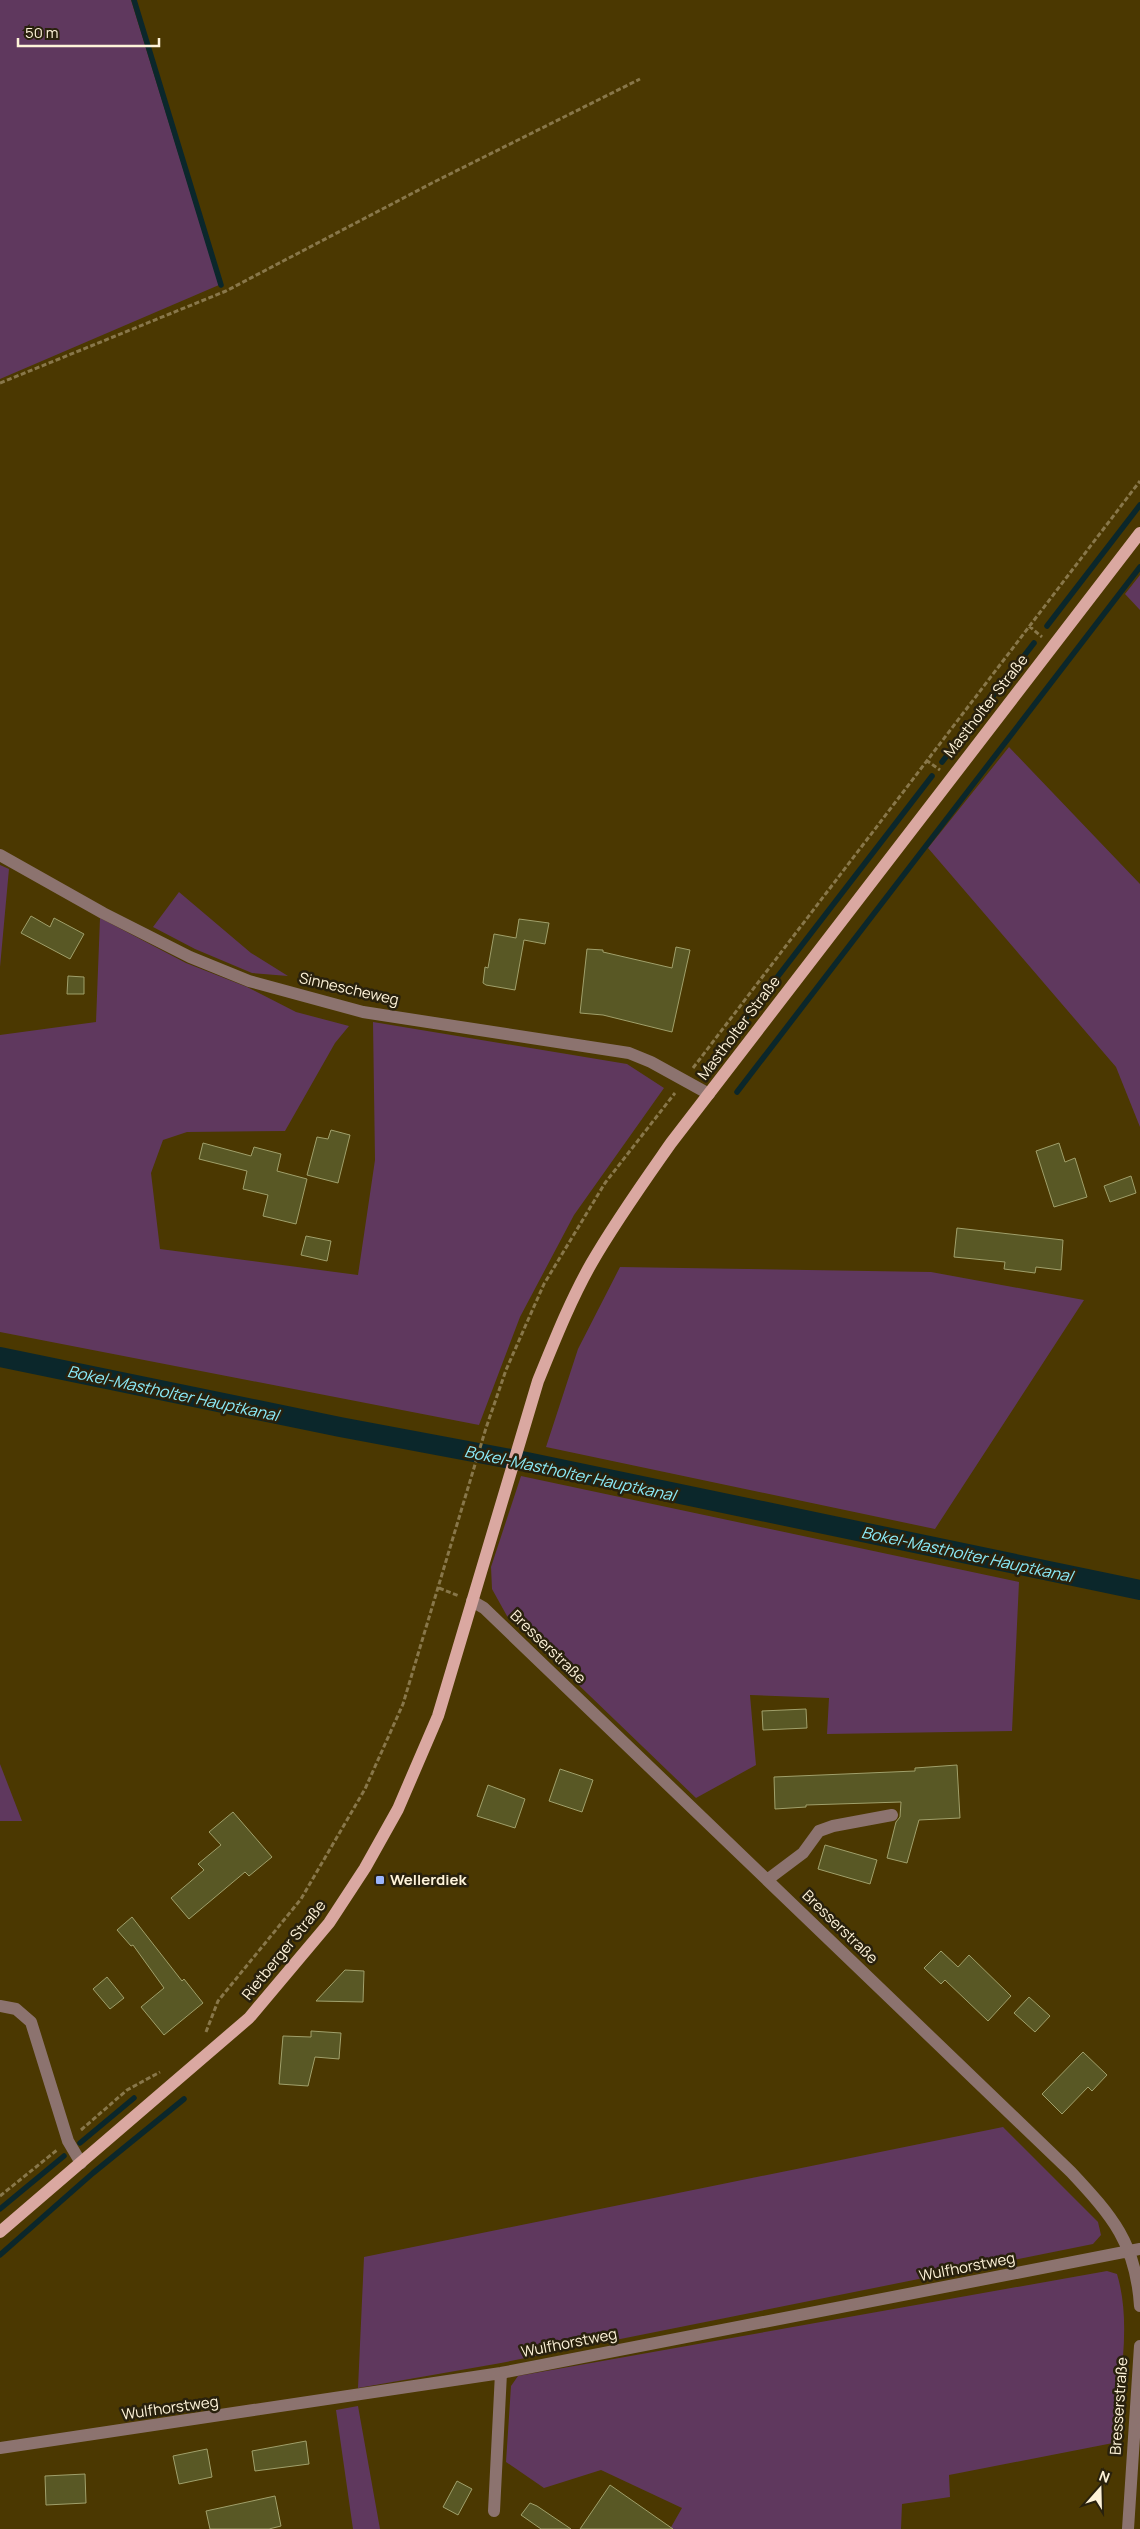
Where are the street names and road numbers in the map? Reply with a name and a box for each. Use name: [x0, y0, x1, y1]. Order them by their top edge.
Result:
street label: Mastholter Straße: [939, 650, 1033, 762]
street label: Sinnescheweg: [297, 967, 401, 1010]
street label: Mastholter Straße: [692, 971, 785, 1084]
street label: Bresserstraße: [506, 1605, 591, 1688]
street label: Bresserstraße: [798, 1885, 883, 1968]
street label: Rietberger Straße: [237, 1895, 331, 2004]
street label: Wulfhorstweg: [917, 2247, 1017, 2286]
street label: Wulfhorstweg: [519, 2323, 619, 2362]
street label: Bresserstraße: [1105, 2356, 1132, 2456]
street label: Wulfhorstweg: [120, 2390, 220, 2425]

